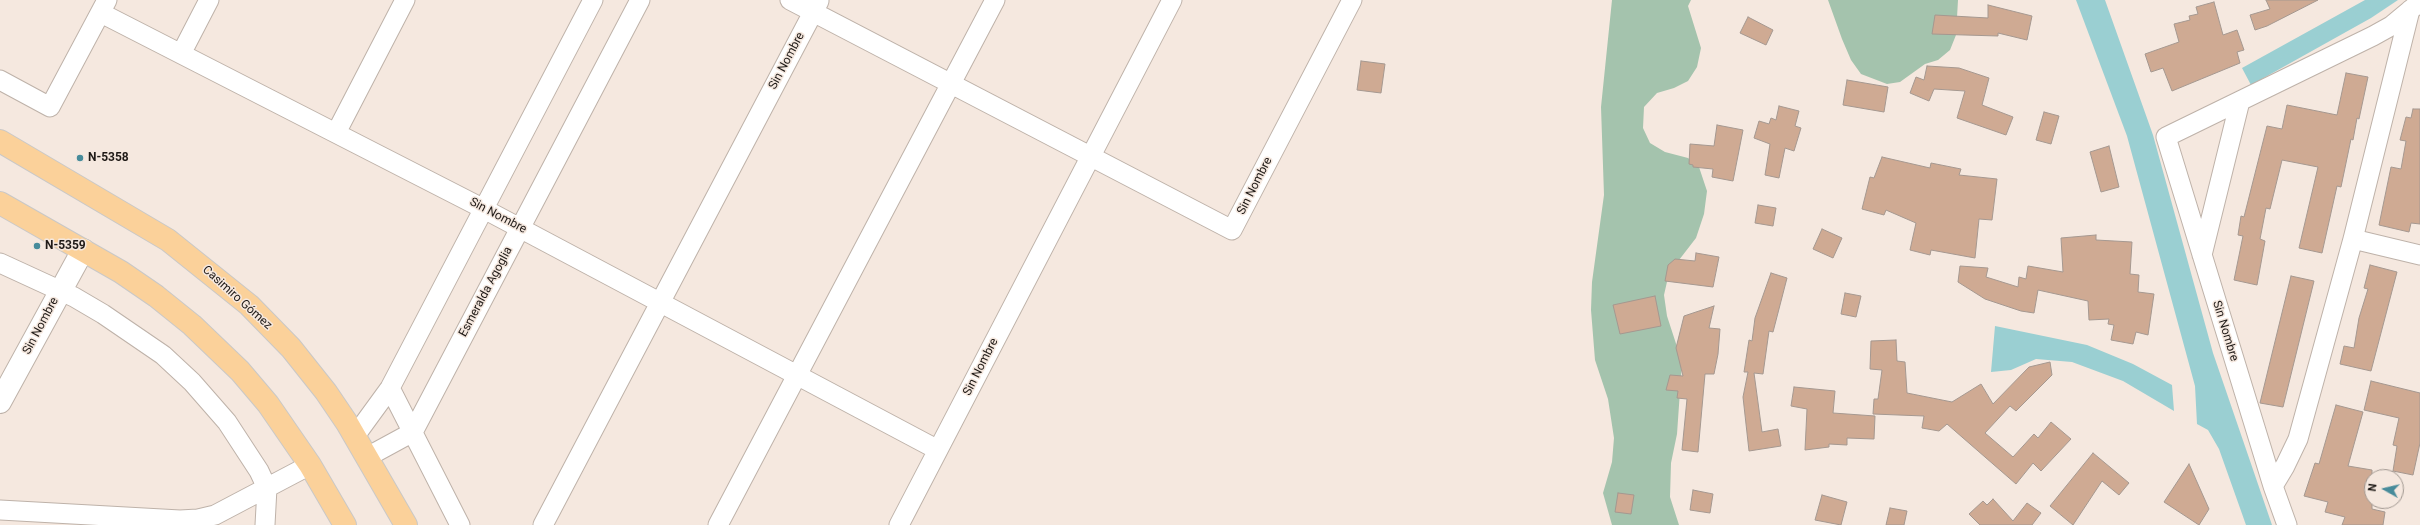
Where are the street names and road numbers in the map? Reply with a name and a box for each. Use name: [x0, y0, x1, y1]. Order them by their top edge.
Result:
street label: Sin Nombre: [766, 30, 808, 92]
street label: Sin Nombre: [1234, 155, 1276, 217]
street label: Sin Nombre: [467, 195, 529, 237]
street label: Esmeralda Agoglia: [456, 244, 516, 340]
street label: Casimiro Gómez: [199, 263, 275, 333]
street label: Sin Nombre: [20, 295, 62, 357]
street label: Sin Nombre: [2209, 299, 2241, 363]
street label: Sin Nombre: [960, 336, 1002, 398]

